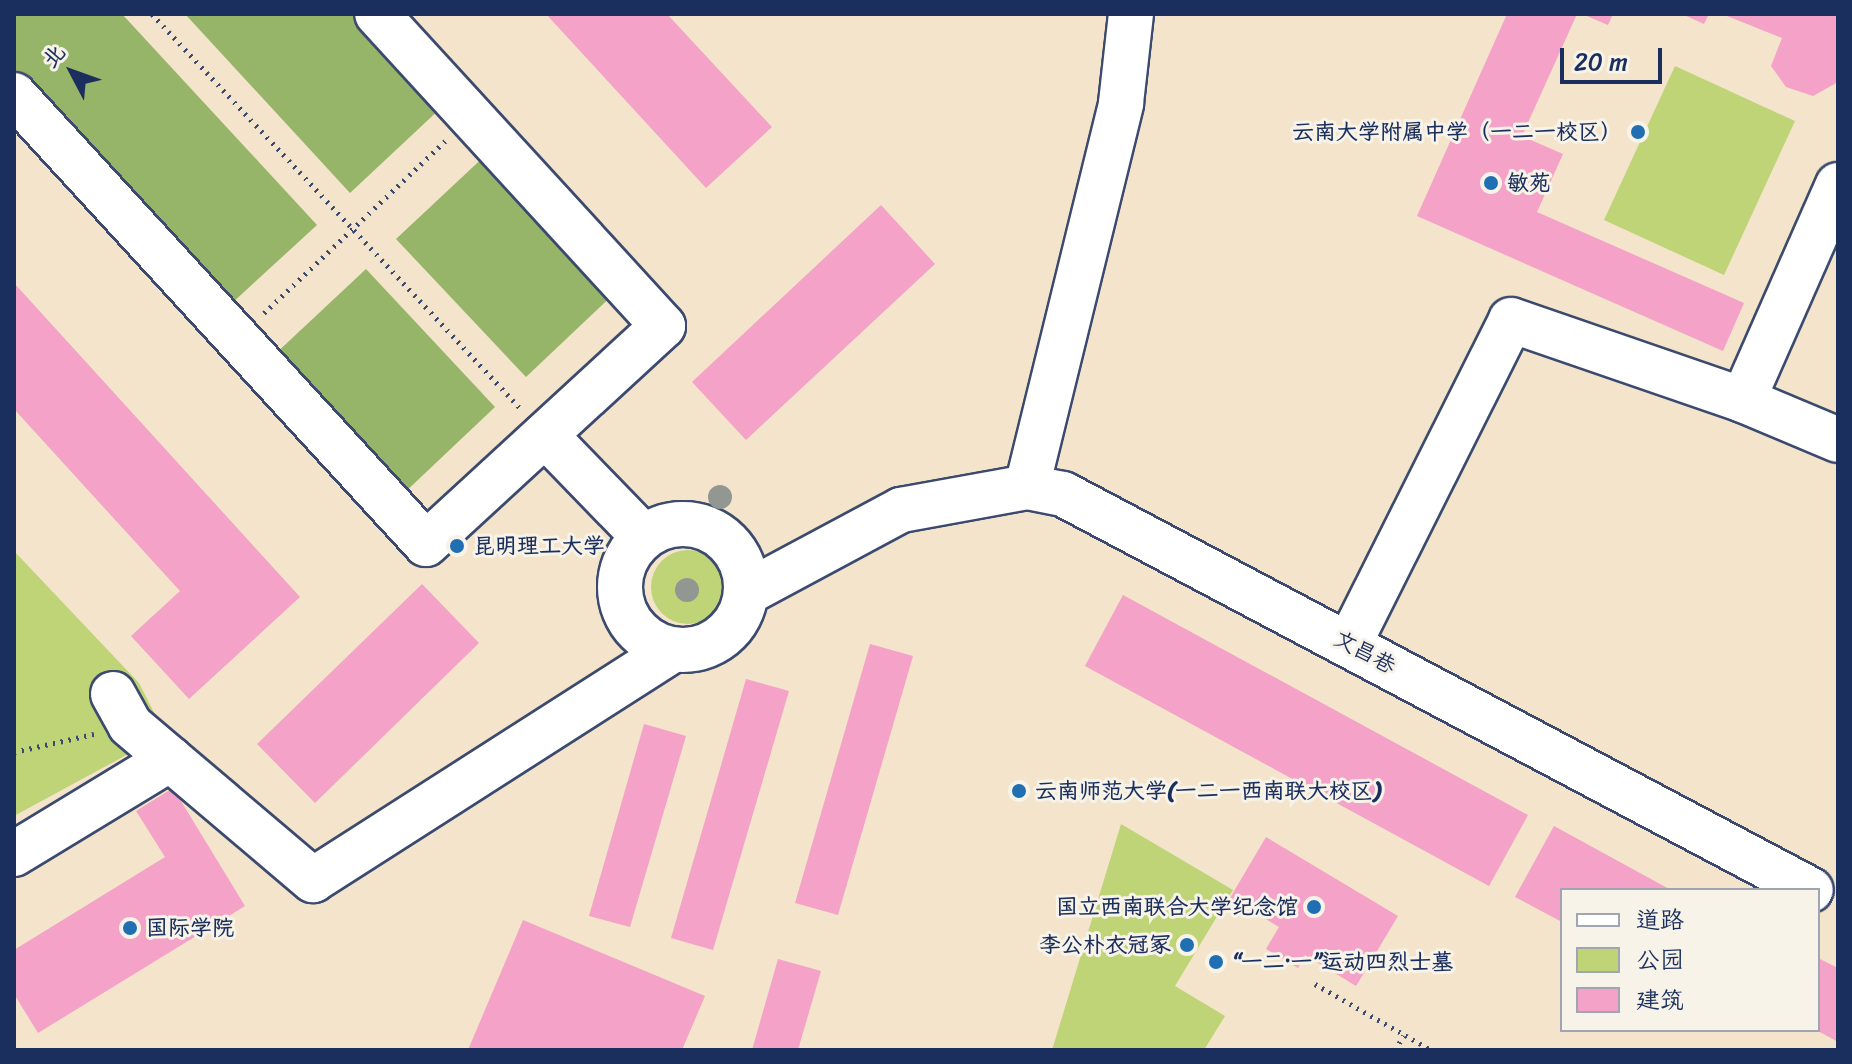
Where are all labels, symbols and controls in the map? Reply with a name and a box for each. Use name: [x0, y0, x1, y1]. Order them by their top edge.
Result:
north arrow: [32, 32, 112, 112]
scale bar: [1564, 32, 1666, 82]
text: 北: [32, 35, 75, 77]
text: 20 m: [1574, 41, 1628, 83]
place label: 云南大学附属中学（一二一校区）: [1292, 119, 1622, 145]
marker: 云南大学附属中学（一二一校区）: [1629, 123, 1647, 141]
place label: 敏苑: [1507, 170, 1551, 196]
marker: 敏苑: [1482, 174, 1500, 192]
place label: 昆明理工大学: [473, 533, 605, 559]
marker: 昆明理工大学: [448, 537, 466, 555]
street label: 文昌巷: [1330, 625, 1400, 679]
place label: 云南师范大学(一二一西南联大校区): [1035, 778, 1381, 804]
marker: 云南师范大学(一二一西南联大校区): [1010, 782, 1028, 800]
legend: [1560, 888, 1820, 1032]
place label: 国立西南联合大学纪念馆: [1056, 894, 1298, 920]
marker: 国立西南联合大学纪念馆: [1305, 898, 1323, 916]
text: 道路: [1636, 899, 1684, 941]
place label: 国际学院: [146, 915, 234, 941]
marker: 国际学院: [121, 919, 139, 937]
place label: 李公朴衣冠冢: [1039, 932, 1171, 958]
marker: 李公朴衣冠冢: [1178, 936, 1196, 954]
text: 公园: [1636, 939, 1684, 981]
place label: “一二·一”运动四烈士墓: [1232, 949, 1453, 975]
marker: “一二·一”运动四烈士墓: [1207, 953, 1225, 971]
text: 建筑: [1636, 979, 1684, 1021]

